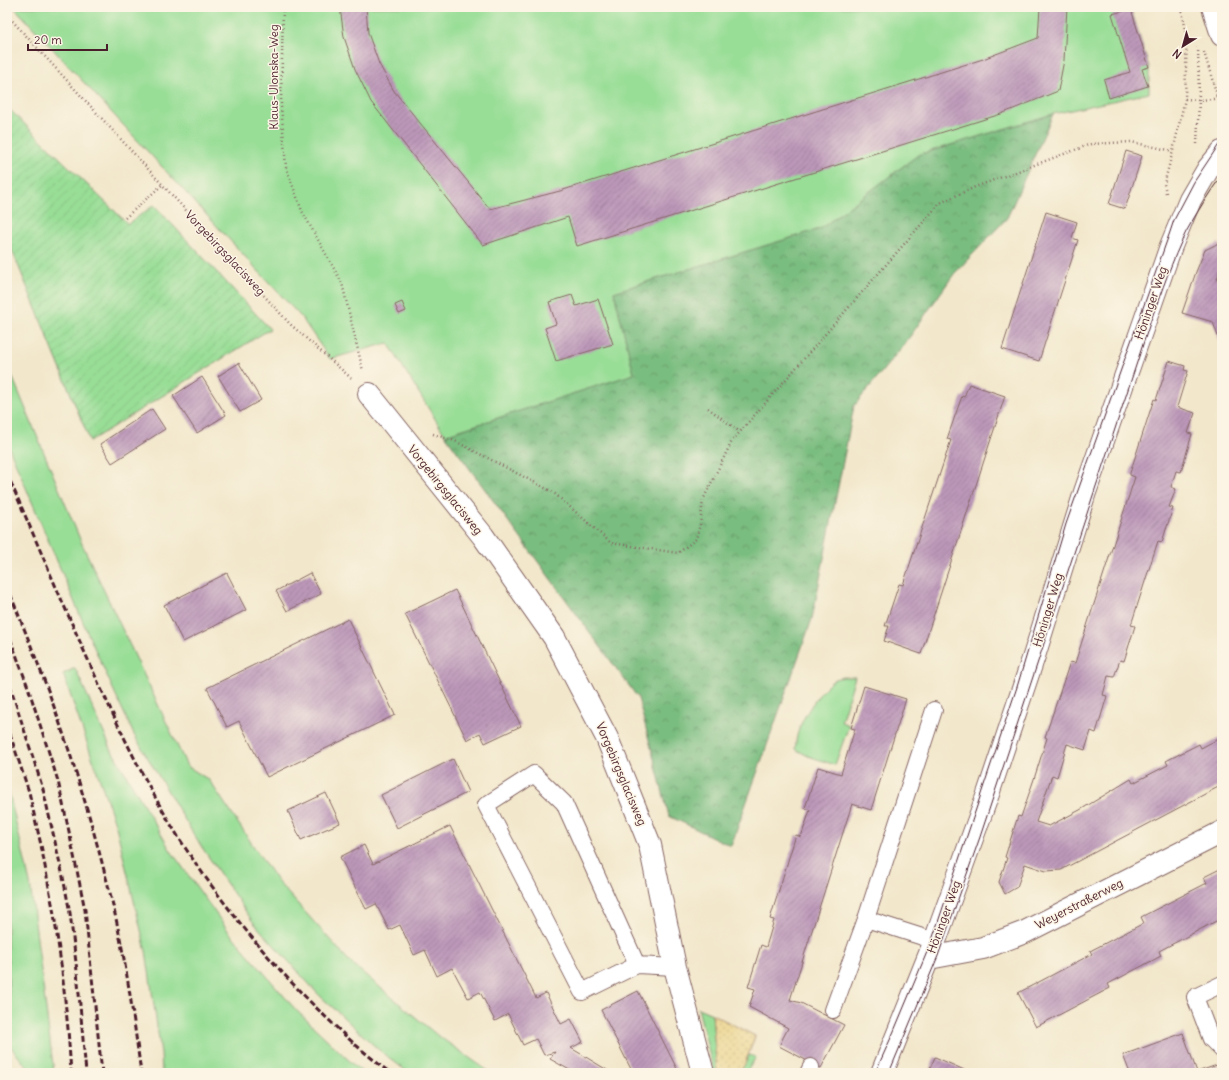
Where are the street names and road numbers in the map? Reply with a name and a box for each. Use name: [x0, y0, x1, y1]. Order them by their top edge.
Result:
street label: Klaus-Ulonska-Weg: [266, 24, 281, 130]
street label: Vorgebirgsglacisweg: [182, 207, 269, 298]
street label: Höninger Weg: [1131, 264, 1170, 341]
street label: Vorgebirgsglacisweg: [405, 442, 486, 538]
street label: Höninger Weg: [1029, 571, 1066, 649]
street label: Vorgebirgsglacisweg: [593, 720, 650, 828]
street label: Weyerstraßerweg: [1032, 875, 1125, 932]
street label: Höninger Weg: [923, 878, 964, 955]

